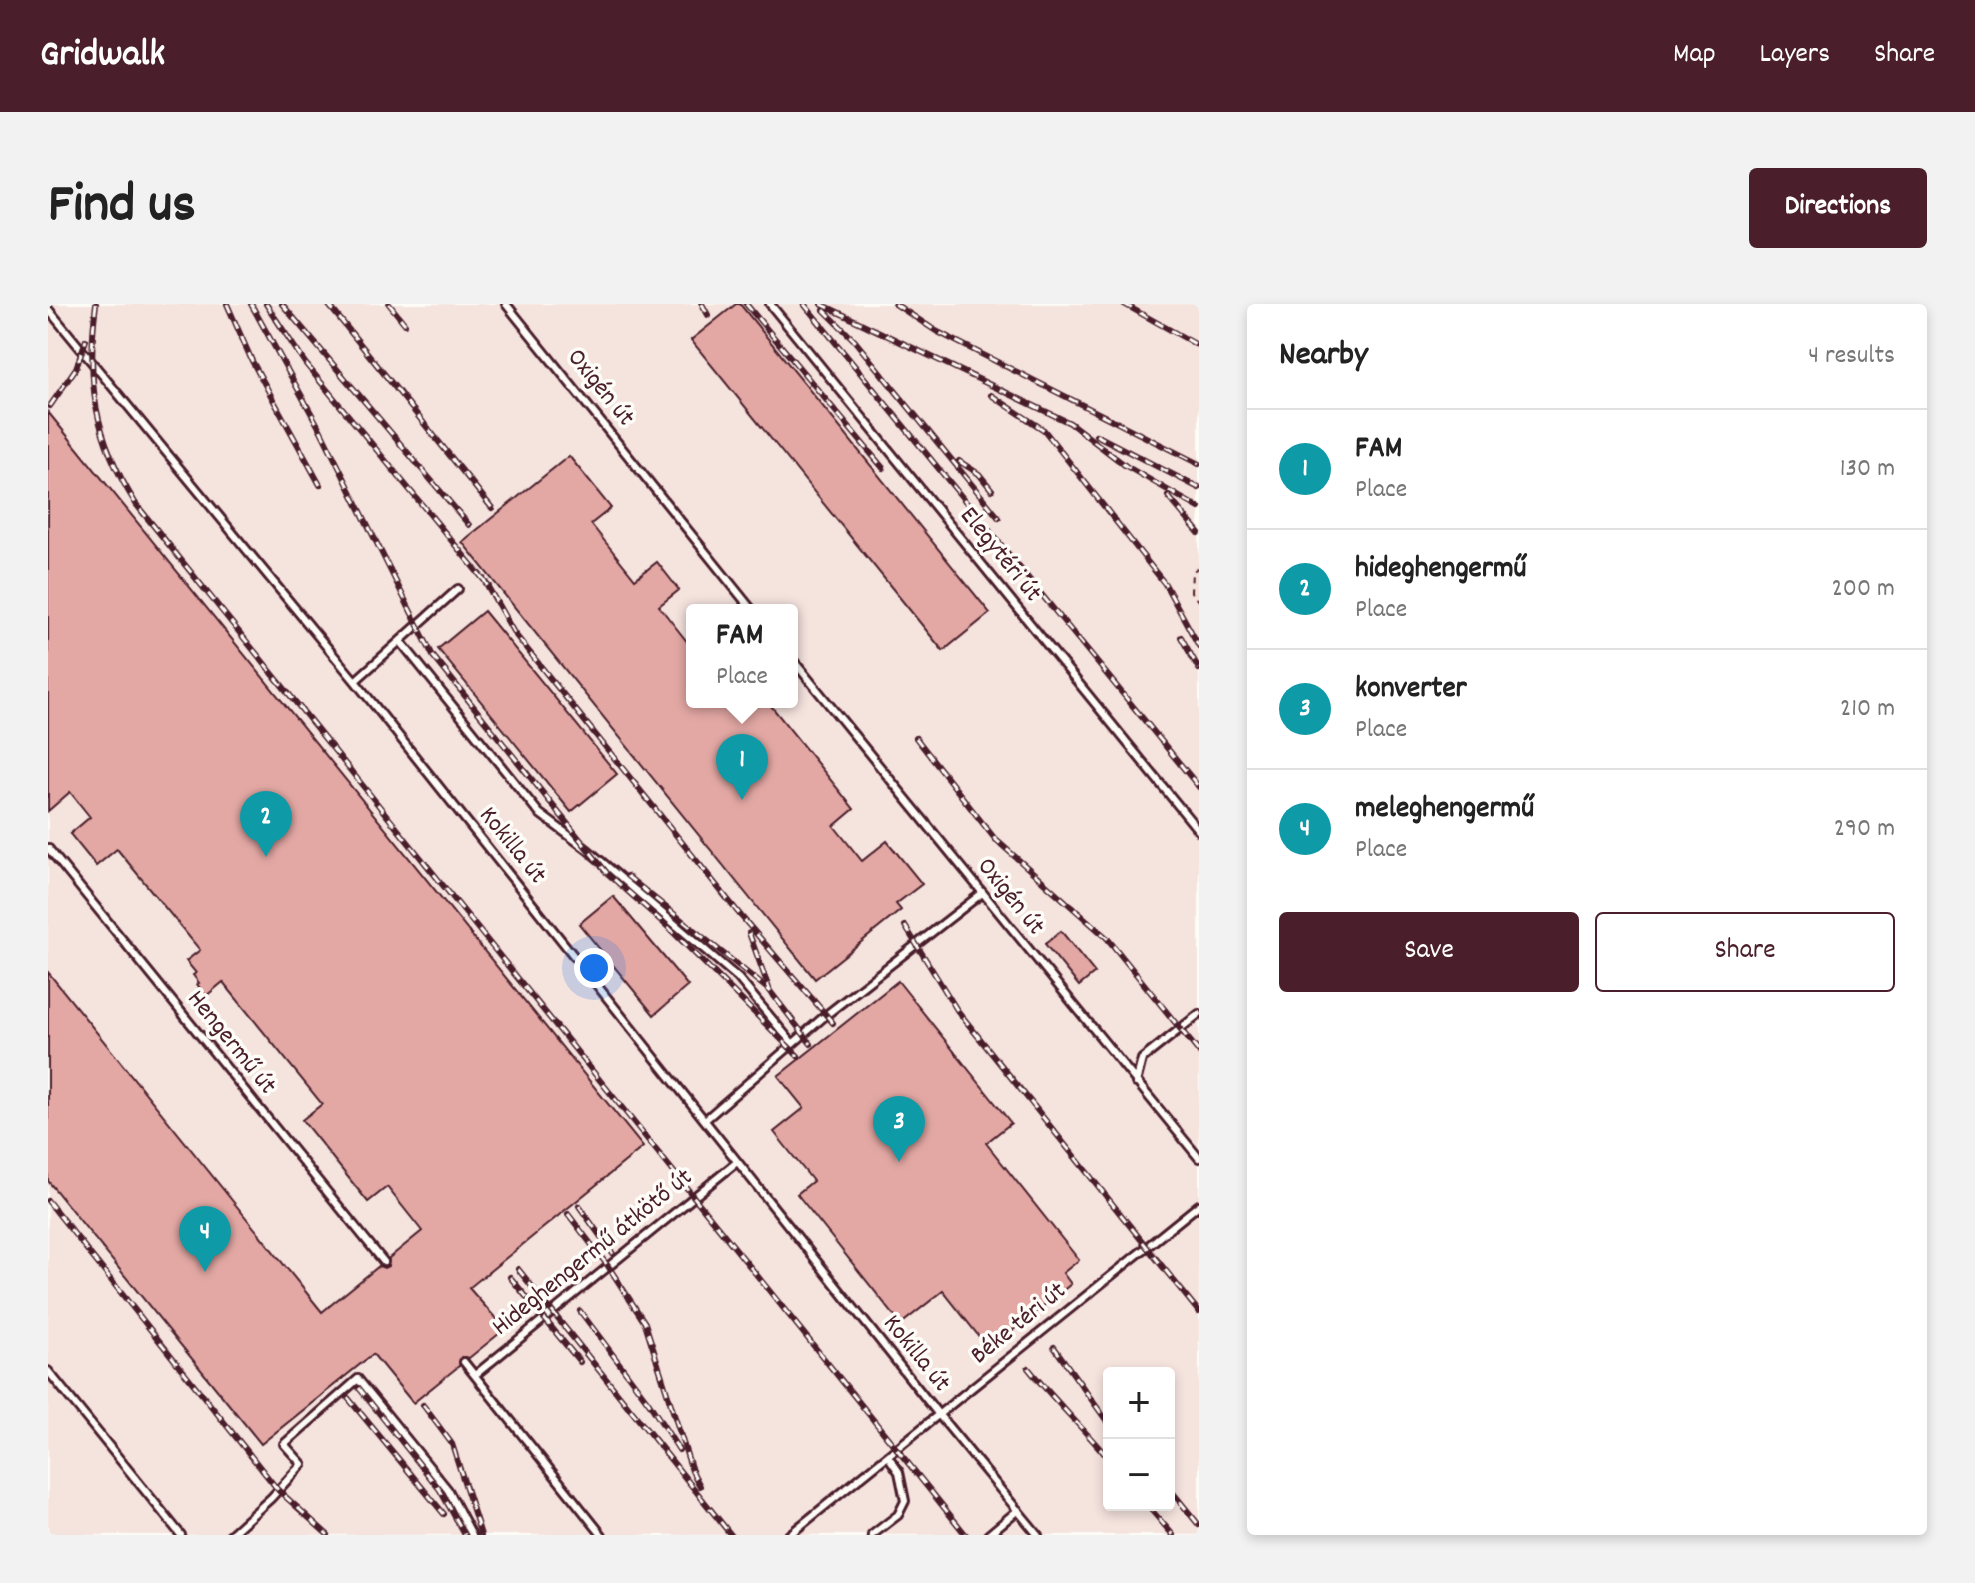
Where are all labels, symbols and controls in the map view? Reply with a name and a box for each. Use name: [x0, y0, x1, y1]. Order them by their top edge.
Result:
text: Gridwalk: [40, 29, 165, 84]
text: Map: [1673, 36, 1716, 76]
text: Layers: [1760, 36, 1830, 76]
text: Share: [1874, 36, 1935, 76]
text: Find us: [48, 168, 196, 248]
button: Directions: [1749, 168, 1927, 248]
text: Nearby: [1279, 332, 1368, 381]
text: 4 results: [1808, 338, 1895, 375]
street label: Oxigén út: [557, 341, 643, 435]
text: FAM: [1355, 429, 1402, 472]
text: 1: [1302, 451, 1308, 488]
text: 130 m: [1840, 451, 1895, 488]
text: Place: [1355, 472, 1407, 509]
street label: Elegytéri út: [950, 499, 1050, 611]
text: hideghengermű: [1355, 549, 1526, 592]
text: 2: [1299, 571, 1311, 608]
text: 200 m: [1831, 571, 1895, 608]
text: Place: [1355, 592, 1407, 629]
popup: [686, 604, 798, 708]
text: FAM: [716, 616, 763, 659]
text: Place: [716, 659, 768, 696]
text: konverter: [1355, 669, 1467, 712]
text: 3: [1299, 691, 1311, 728]
text: 210 m: [1840, 691, 1895, 728]
text: Place: [1355, 712, 1407, 749]
pin: 1: [716, 734, 768, 800]
text: meleghengermű: [1355, 789, 1534, 832]
pin: 2: [240, 791, 292, 857]
street label: Kokilla út: [469, 799, 555, 893]
text: 4: [1300, 811, 1310, 848]
text: 290 m: [1834, 811, 1895, 848]
text: Place: [1355, 832, 1407, 869]
street label: Oxigén út: [967, 850, 1053, 944]
button: Save: [1279, 912, 1579, 992]
button: Share: [1595, 912, 1895, 992]
your location: [574, 948, 614, 988]
street label: Hengermű út: [177, 983, 285, 1104]
pin: 3: [873, 1096, 925, 1162]
street label: Hideghengermű átkötő út: [485, 1160, 702, 1346]
pin: 4: [179, 1206, 231, 1272]
street label: Béke téri út: [963, 1274, 1075, 1374]
street label: Kokilla út: [873, 1307, 959, 1401]
map controls: [1103, 1367, 1175, 1511]
button: +: [1103, 1367, 1175, 1439]
button: −: [1103, 1439, 1175, 1511]

